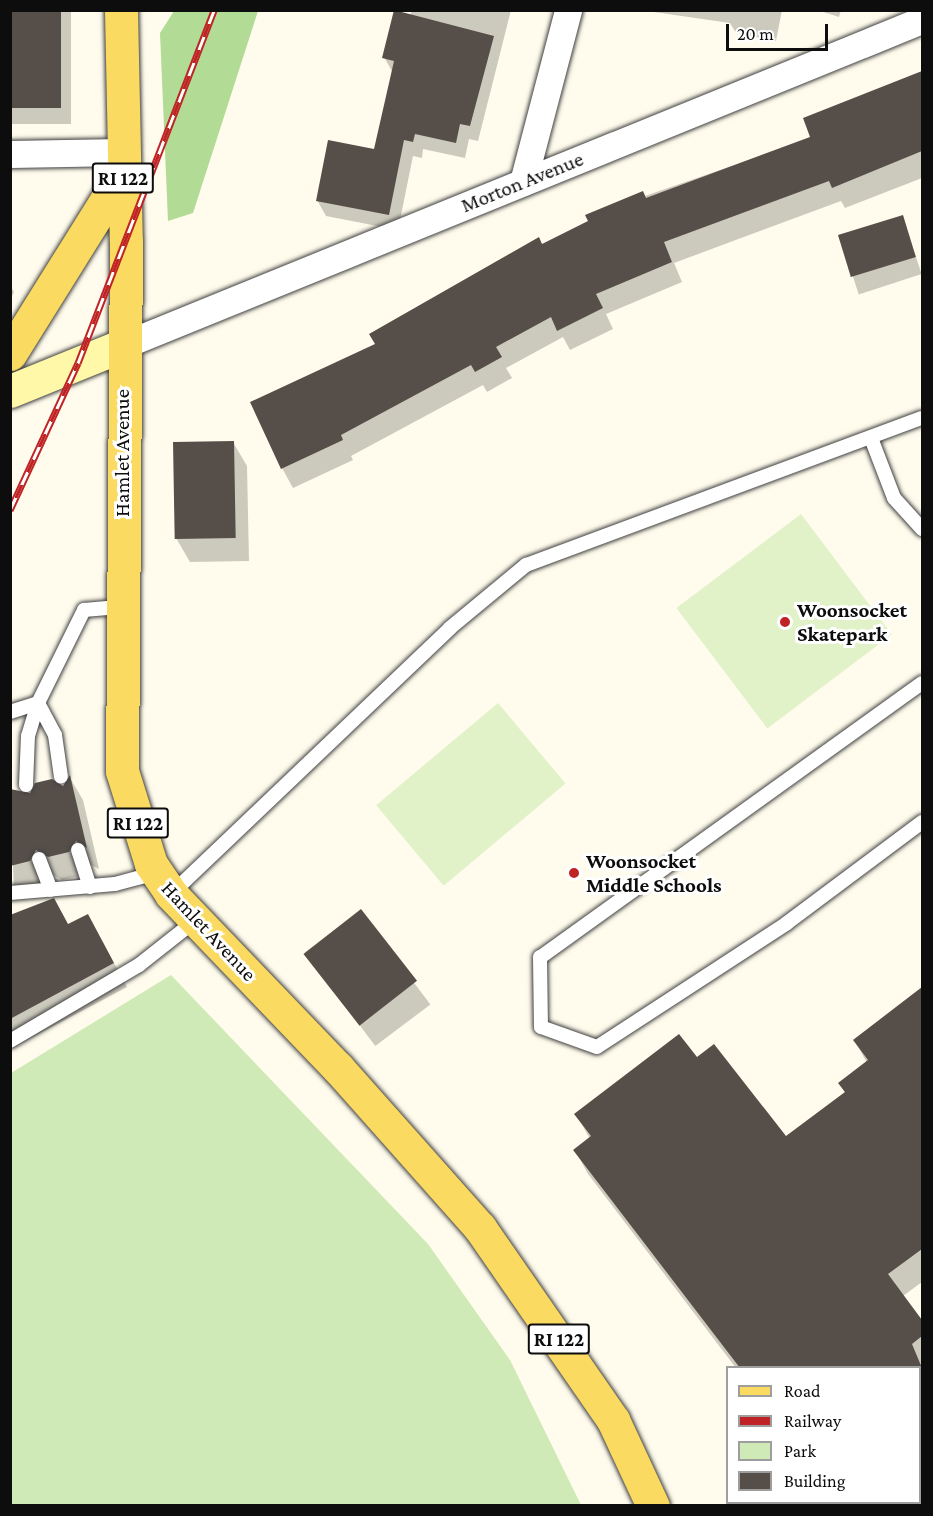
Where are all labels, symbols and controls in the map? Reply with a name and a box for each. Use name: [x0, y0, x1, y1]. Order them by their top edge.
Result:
scale bar: [729, 12, 831, 50]
text: 20 m: [737, 24, 774, 44]
street label: Morton Avenue: [457, 146, 587, 218]
road number: RI 122: [92, 161, 154, 195]
street label: Hamlet Avenue: [109, 389, 135, 517]
place label: Woonsocket Skatepark: [797, 597, 907, 647]
marker: Woonsocket Skatepark: [778, 615, 792, 629]
road number: RI 122: [106, 806, 170, 840]
place label: Woonsocket Middle Schools: [586, 848, 722, 898]
marker: Woonsocket Middle Schools: [567, 866, 581, 880]
street label: Hamlet Avenue: [156, 876, 262, 986]
road number: RI 122: [528, 1322, 590, 1356]
legend: [726, 1366, 921, 1504]
text: Road: [784, 1381, 821, 1401]
text: Railway: [784, 1411, 841, 1431]
text: Park: [784, 1441, 816, 1461]
text: Building: [784, 1471, 845, 1491]

